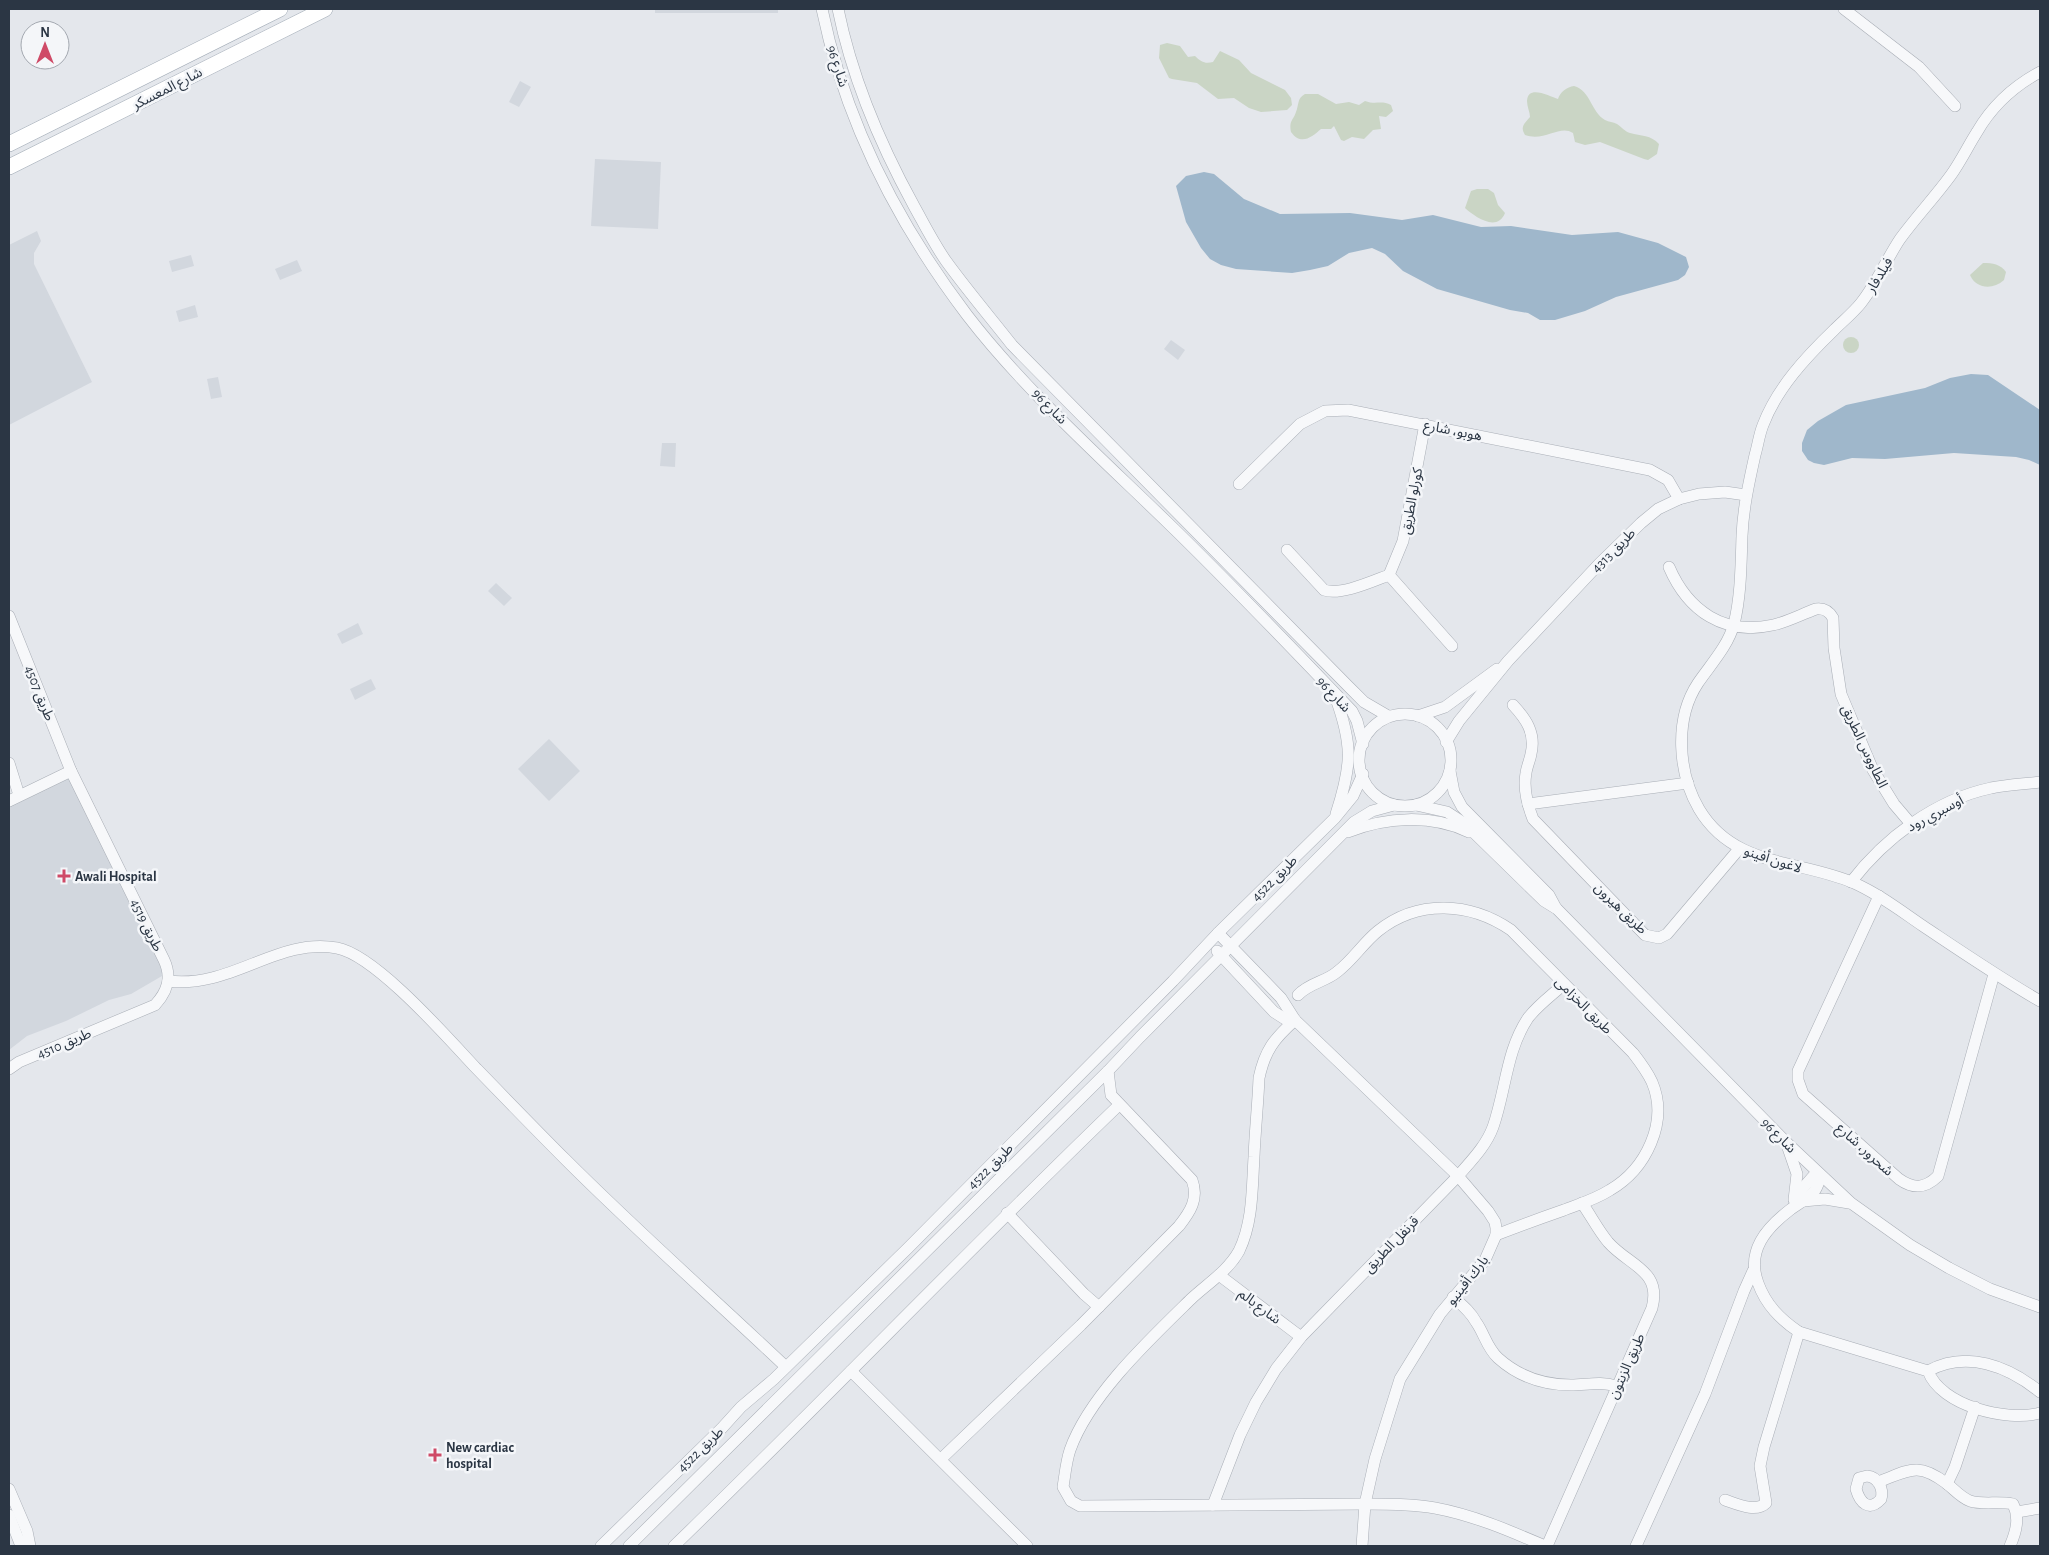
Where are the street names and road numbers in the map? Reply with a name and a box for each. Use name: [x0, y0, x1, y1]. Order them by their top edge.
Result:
street label: شارع 96: [821, 44, 850, 90]
street label: شارع المعسكر: [129, 65, 206, 116]
street label: فيلدفار: [1863, 255, 1897, 297]
street label: شارع 96: [1027, 386, 1069, 429]
street label: هوبو، شارع: [1422, 418, 1483, 446]
street label: كورلو الطريق: [1399, 467, 1427, 536]
street label: طريق 4313: [1589, 526, 1640, 577]
street label: طريق 4507: [20, 664, 56, 724]
street label: شارع 96: [1311, 674, 1353, 717]
street label: الطاووس الطريق: [1837, 703, 1890, 791]
street label: أوسبري رود: [1904, 791, 1968, 837]
street label: لاغون أفينو: [1742, 841, 1804, 877]
street label: طريق 4522: [1249, 853, 1301, 905]
street label: طريق هيرون: [1590, 880, 1649, 938]
street label: طريق 4519: [126, 897, 165, 955]
street label: طريق الخزامى: [1551, 974, 1615, 1038]
street label: طريق 4510: [35, 1026, 94, 1063]
street label: شارع 96: [1756, 1116, 1798, 1158]
street label: شحرور، شارع: [1831, 1121, 1895, 1181]
street label: طريق 4522: [965, 1141, 1017, 1193]
street label: قرنفل الطريق: [1362, 1214, 1423, 1277]
street label: بارك أفينيو: [1442, 1251, 1492, 1309]
street label: شارع بالم: [1234, 1286, 1283, 1330]
street label: طريق الزيتون: [1606, 1332, 1649, 1402]
street label: طريق 4522: [675, 1425, 728, 1476]

